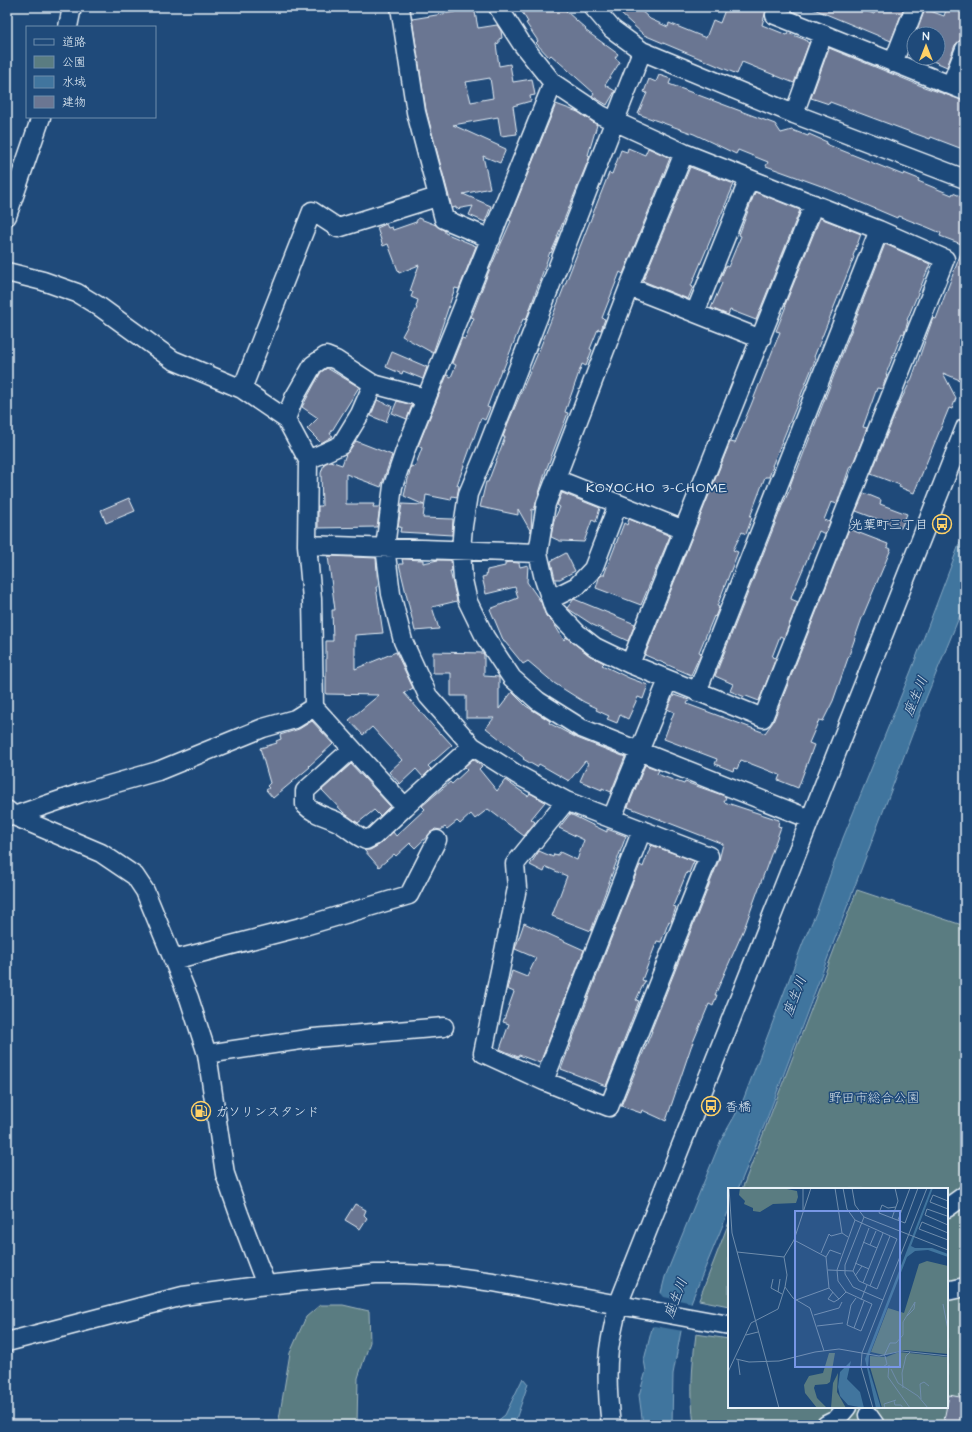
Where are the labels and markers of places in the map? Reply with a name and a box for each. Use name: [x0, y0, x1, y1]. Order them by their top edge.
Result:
bus stop icon: 光葉町三丁目: [931, 513, 953, 535]
place label: 光葉町三丁目: [850, 516, 928, 534]
bus stop icon: 香橋: [700, 1095, 722, 1117]
place label: 香橋: [725, 1098, 751, 1116]
fuel station icon: ガソリンスタンド: [190, 1100, 212, 1122]
place label: ガソリンスタンド: [215, 1103, 319, 1121]

